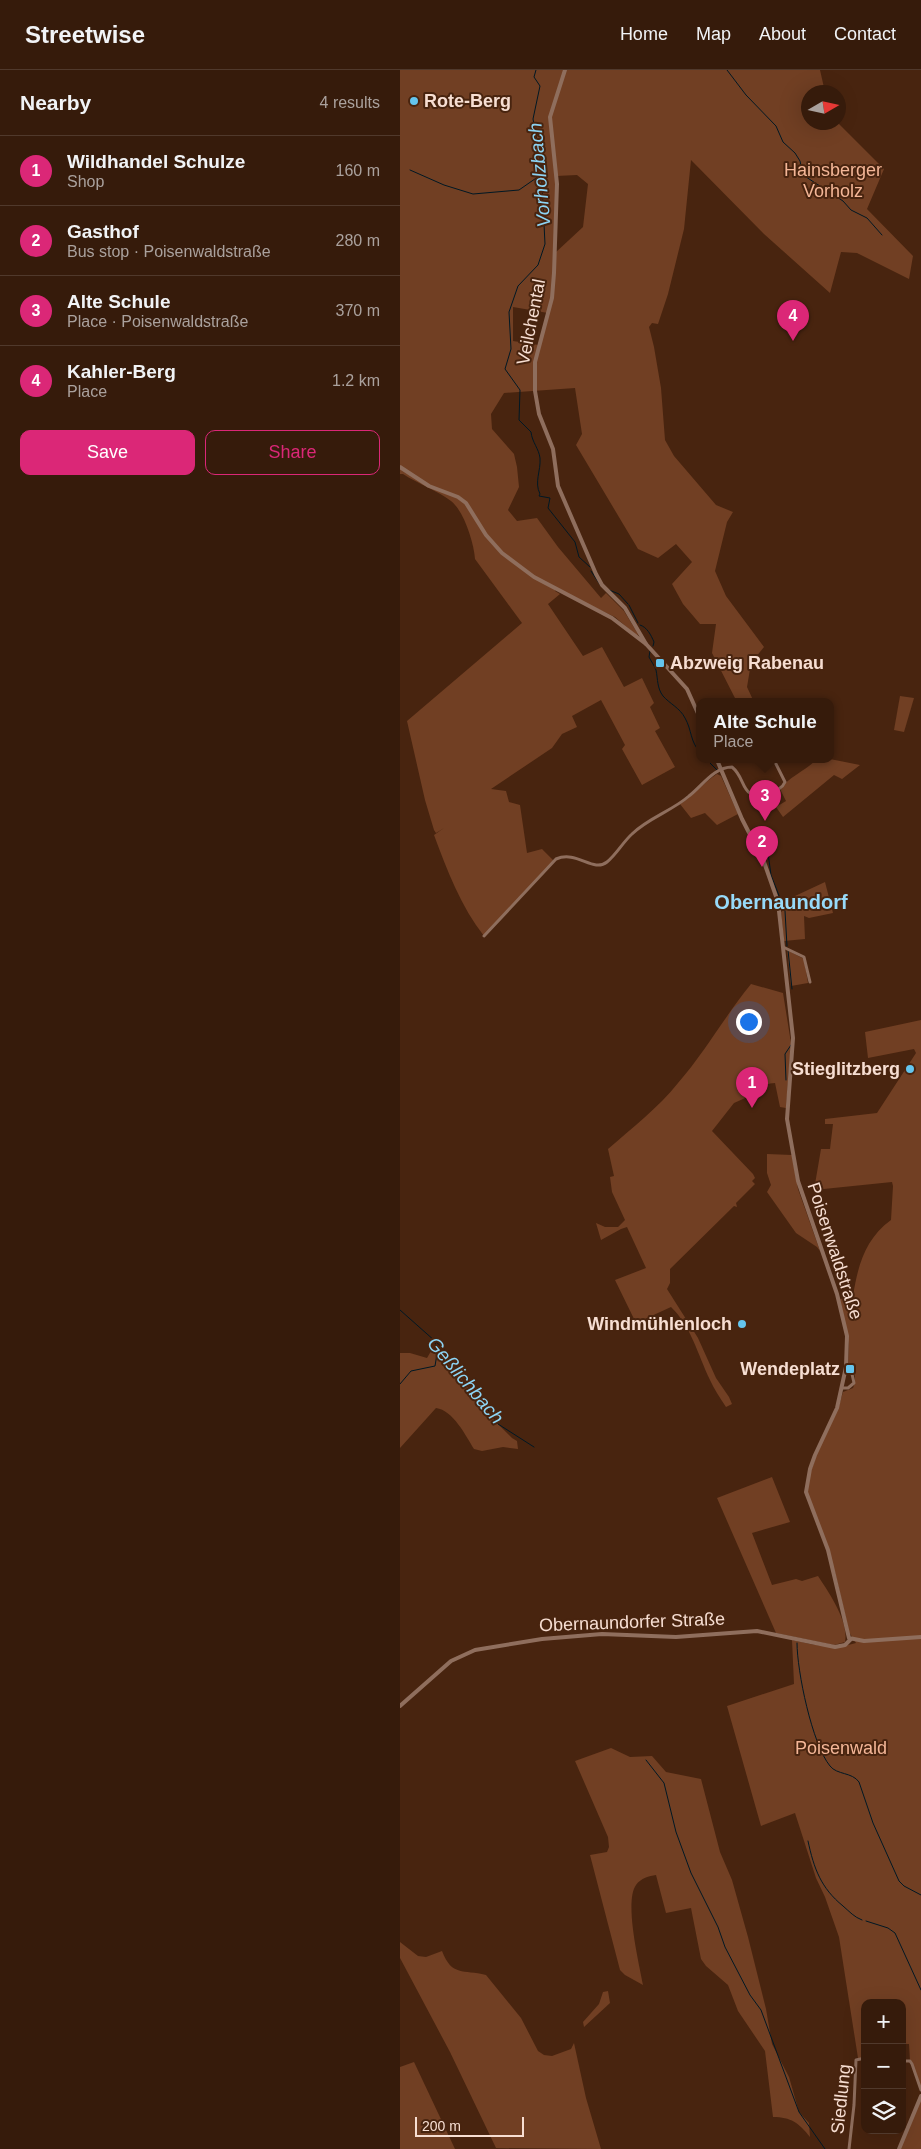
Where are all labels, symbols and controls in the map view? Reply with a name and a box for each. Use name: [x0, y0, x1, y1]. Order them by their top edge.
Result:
text: Streetwise: [25, 21, 145, 48]
text: Home: [620, 24, 668, 44]
text: Map: [696, 24, 731, 44]
text: About: [759, 24, 806, 44]
text: Contact: [834, 24, 896, 44]
north arrow: [801, 85, 846, 130]
text: Nearby: [20, 91, 91, 114]
place label: Rote-Berg: [424, 91, 511, 111]
text: 4 results: [320, 94, 380, 111]
marker: Rote-Berg: [408, 95, 420, 107]
water label: Vorholzbach: [524, 122, 555, 228]
text: Wildhandel Schulze: [67, 151, 245, 172]
park label: Hainsberger Vorholz: [784, 160, 882, 201]
text: 1: [32, 162, 40, 179]
text: 160 m: [336, 162, 380, 179]
text: Shop: [67, 173, 104, 190]
text: Gasthof: [67, 221, 139, 242]
text: 2: [32, 232, 40, 249]
text: 280 m: [336, 232, 380, 249]
text: Bus stop · Poisenwaldstraße: [67, 243, 271, 260]
street label: Veilchental: [513, 277, 549, 367]
text: Alte Schule: [67, 291, 170, 312]
pin: 4: [777, 300, 809, 341]
text: 3: [32, 302, 40, 319]
text: 370 m: [336, 302, 380, 319]
text: Place · Poisenwaldstraße: [67, 313, 248, 330]
text: Kahler-Berg: [67, 361, 176, 382]
text: 4: [32, 372, 40, 389]
text: 1.2 km: [332, 372, 380, 389]
text: Place: [67, 383, 107, 400]
button: Save: [20, 430, 195, 475]
button: Share: [205, 430, 380, 475]
place label: Abzweig Rabenau: [670, 653, 824, 673]
marker: Abzweig Rabenau: [654, 657, 666, 669]
popup: [696, 698, 834, 763]
text: Alte Schule: [713, 711, 817, 732]
text: Place: [713, 733, 753, 750]
pin: 3: [749, 780, 781, 821]
pin: 2: [746, 826, 778, 867]
district label: Obernaundorf: [714, 891, 848, 913]
your location: [736, 1009, 762, 1035]
place label: Stieglitzberg: [792, 1059, 900, 1079]
marker: Stieglitzberg: [904, 1063, 916, 1075]
pin: 1: [736, 1067, 768, 1108]
street label: Poisenwaldstraße: [803, 1180, 867, 1322]
place label: Windmühlenloch: [587, 1314, 732, 1334]
marker: Windmühlenloch: [736, 1318, 748, 1330]
water label: Geßlichbach: [423, 1333, 508, 1428]
place label: Wendeplatz: [740, 1359, 840, 1379]
marker: Wendeplatz: [844, 1363, 856, 1375]
street label: Obernaundorfer Straße: [539, 1609, 725, 1635]
park label: Poisenwald: [795, 1738, 887, 1758]
map controls: [861, 1999, 906, 2134]
button: +: [861, 1999, 906, 2044]
button: −: [861, 2044, 906, 2089]
street label: Siedlung: [827, 2063, 855, 2135]
button: layers: [861, 2089, 906, 2134]
scale bar: [415, 2114, 524, 2137]
text: 200 m: [422, 2118, 461, 2134]

